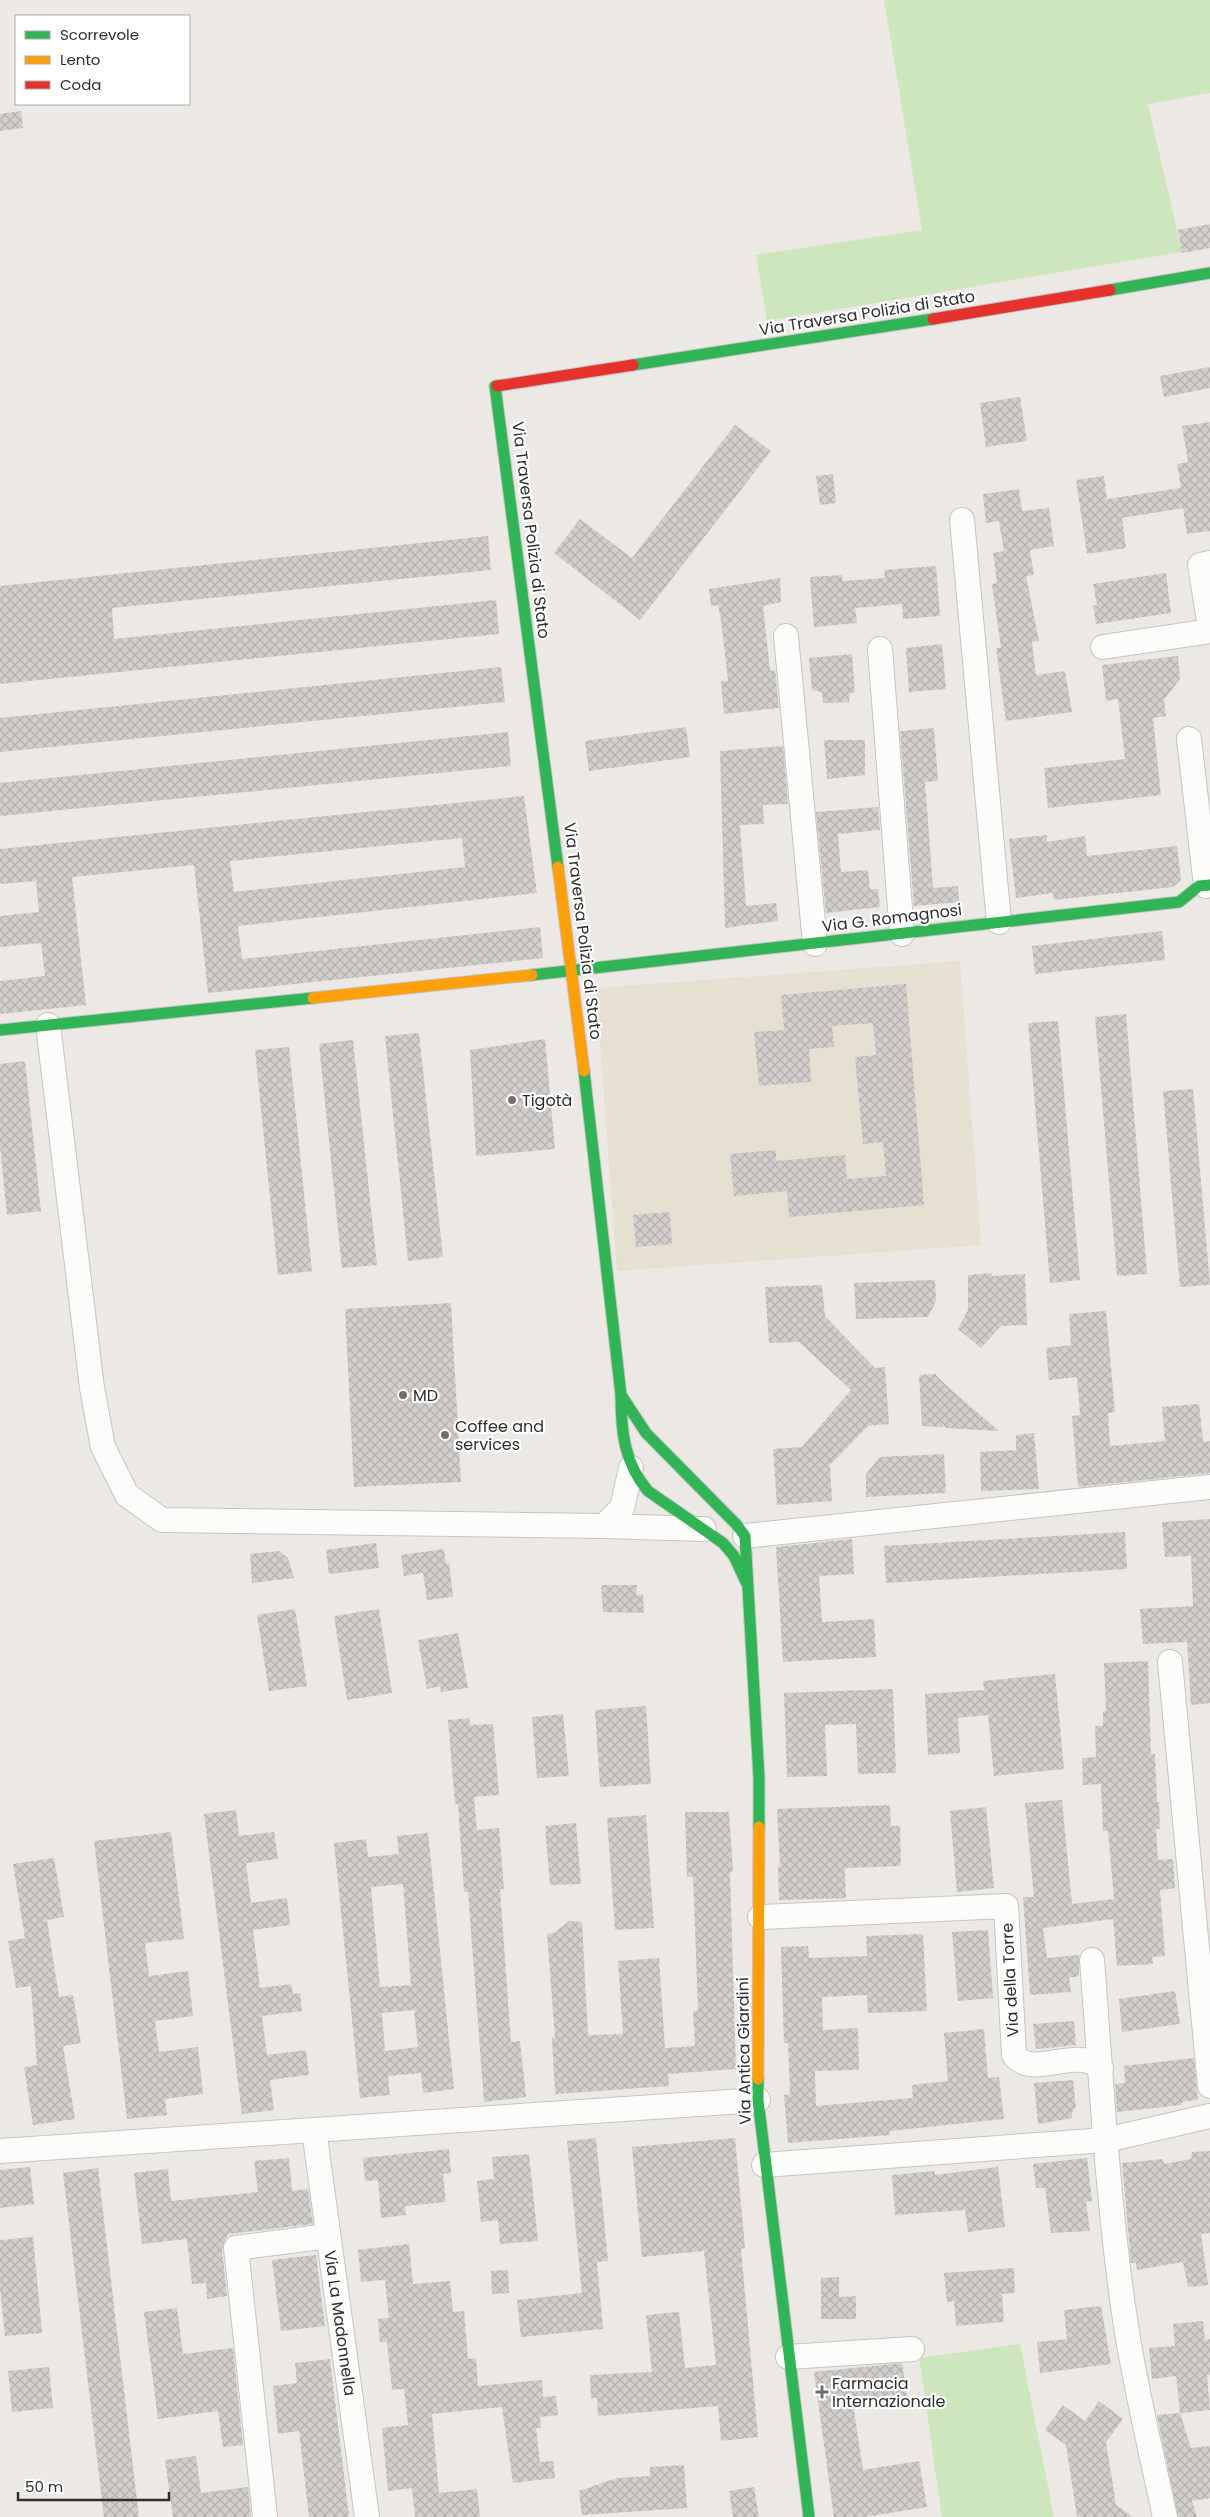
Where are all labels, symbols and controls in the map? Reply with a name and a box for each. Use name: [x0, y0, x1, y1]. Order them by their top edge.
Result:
legend: [15, 15, 190, 105]
text: Scorrevole: [60, 24, 139, 45]
text: Lento: [60, 49, 100, 70]
text: Coda: [60, 74, 101, 95]
street label: Via Traversa Polizia di Stato: [757, 285, 977, 341]
street label: Via Traversa Polizia di Stato: [506, 420, 556, 640]
street label: Via Traversa Polizia di Stato: [558, 821, 608, 1041]
street label: Via G. Romagnosi: [821, 898, 963, 938]
place label: Tigotà: [522, 1089, 572, 1112]
marker: Tigotà: [506, 1094, 518, 1106]
place label: MD: [413, 1384, 438, 1407]
marker: MD: [397, 1389, 409, 1401]
place label: Coffee and services: [455, 1415, 544, 1456]
marker: Coffee and services: [439, 1429, 451, 1441]
street label: Via della Torre: [996, 1922, 1024, 2038]
street label: Via Antica Giardini: [731, 1977, 757, 2125]
street label: Via La Madonnella: [318, 2249, 362, 2397]
place label: Farmacia Internazionale: [832, 2372, 945, 2413]
marker: Farmacia Internazionale: [816, 2386, 828, 2398]
scale bar: [18, 2470, 169, 2502]
text: 50 m: [25, 2476, 63, 2497]

